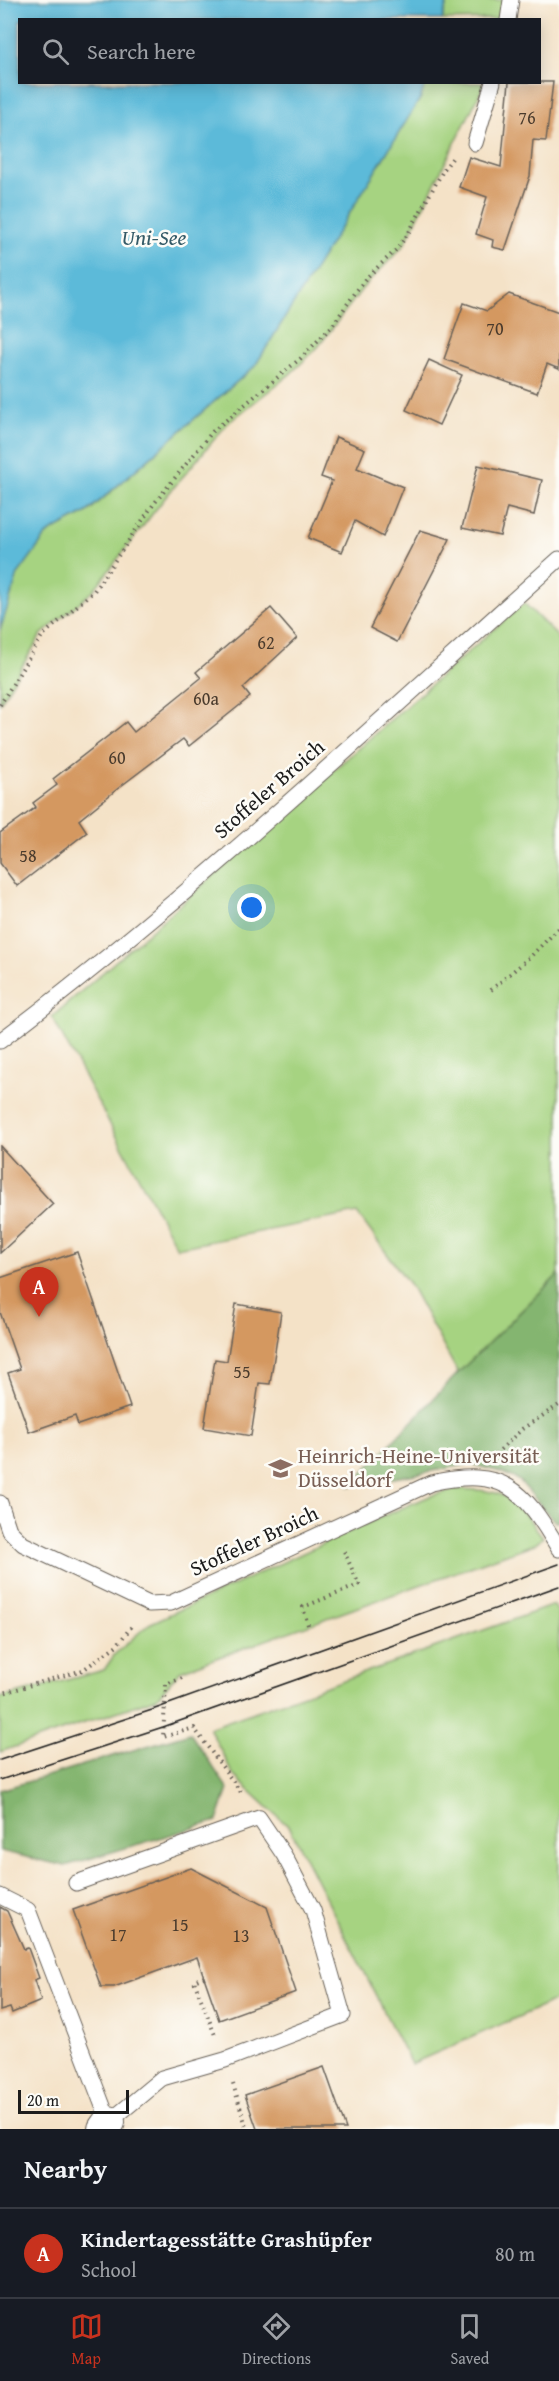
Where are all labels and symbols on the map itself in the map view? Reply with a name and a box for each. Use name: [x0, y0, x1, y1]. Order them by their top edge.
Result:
house number: 76: [518, 104, 536, 131]
water label: Uni-See: [122, 221, 187, 253]
house number: 70: [486, 315, 504, 342]
house number: 62: [257, 629, 275, 656]
house number: 60a: [193, 685, 219, 712]
street label: Stoffeler Broich: [206, 731, 331, 846]
house number: 60: [108, 744, 126, 771]
house number: 58: [19, 842, 37, 869]
your location: [237, 893, 266, 922]
pin: A: [20, 1268, 58, 1317]
house number: 55: [233, 1358, 251, 1385]
place label: Heinrich-Heine-Universität Düsseldorf: [298, 1440, 540, 1495]
school or university icon: Heinrich-Heine-Universität Düsseldorf: [267, 1455, 293, 1481]
street label: Stoffeler Broich: [185, 1497, 323, 1584]
house number: 15: [171, 1911, 189, 1938]
house number: 17: [109, 1921, 127, 1948]
house number: 13: [232, 1922, 250, 1949]
scale bar: [18, 2087, 129, 2114]

